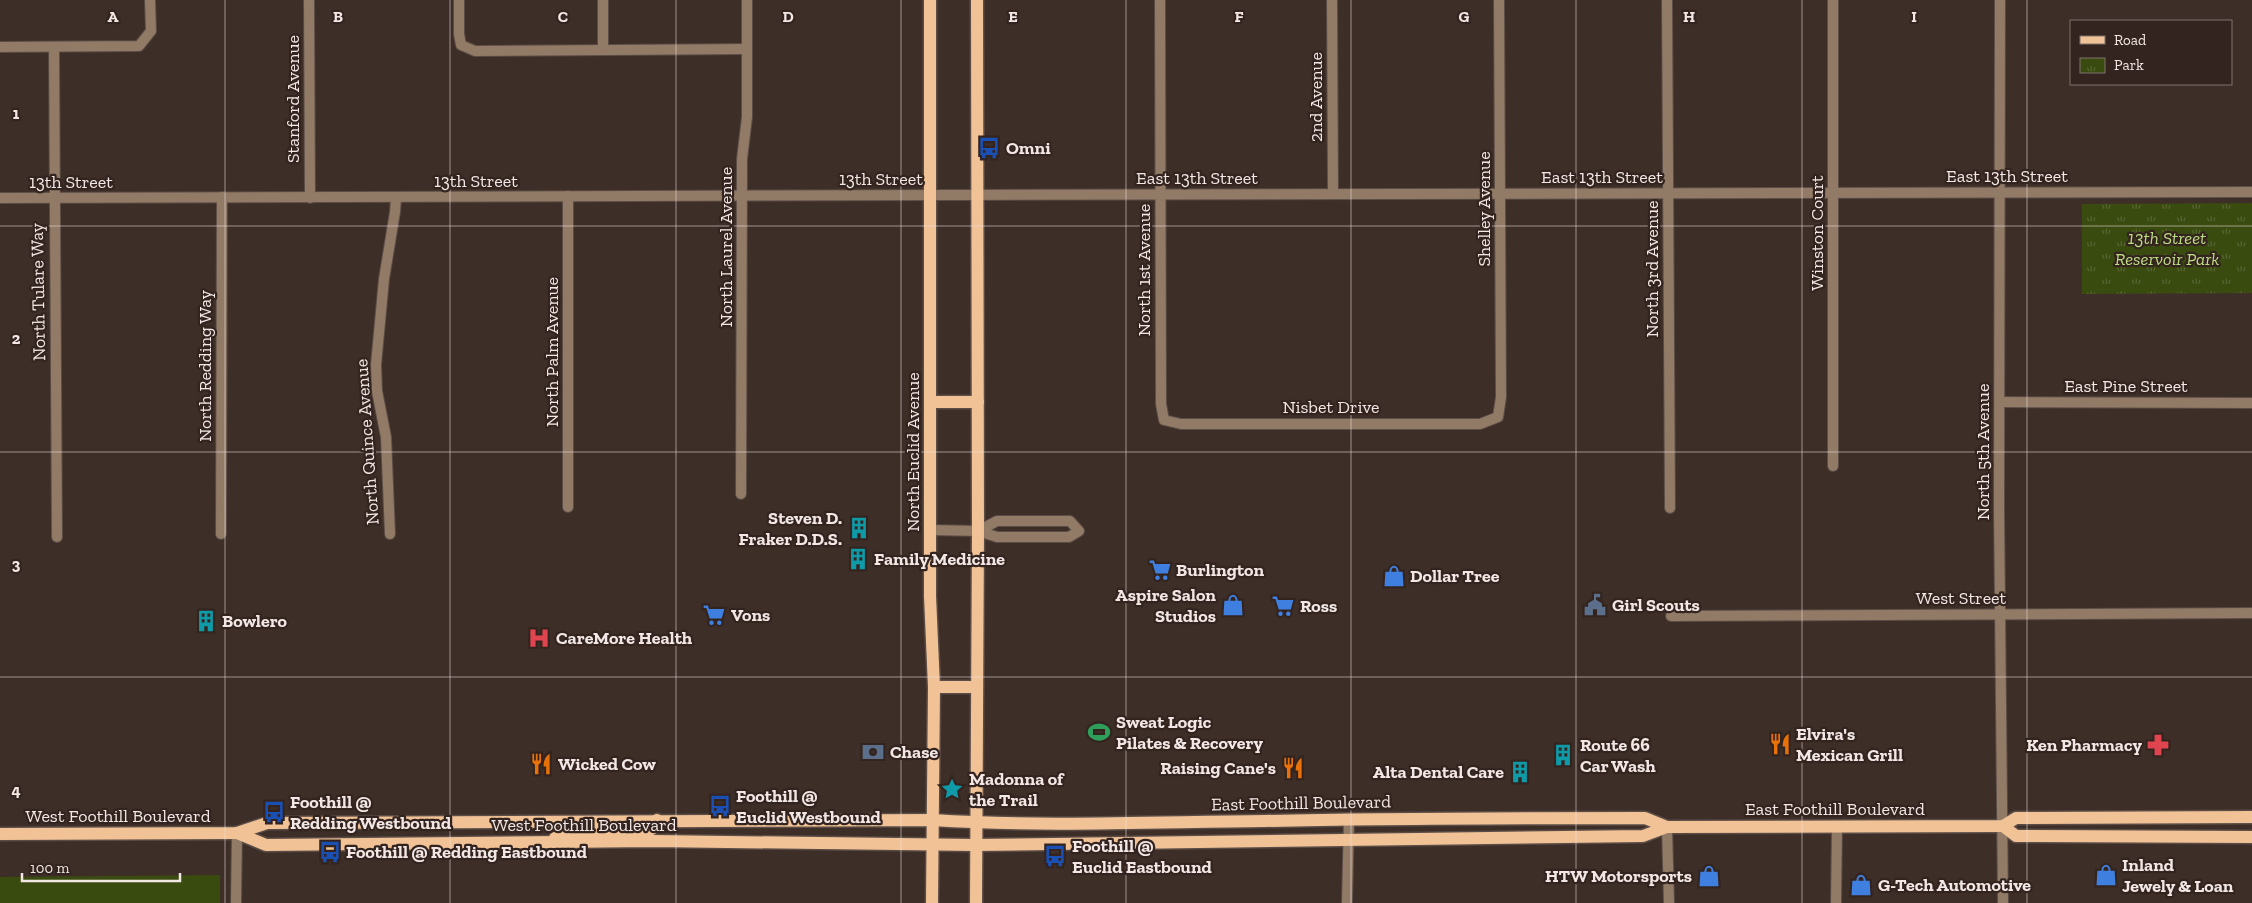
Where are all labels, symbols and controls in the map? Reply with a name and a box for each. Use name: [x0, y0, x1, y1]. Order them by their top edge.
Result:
text: A: [108, 7, 119, 26]
text: B: [333, 7, 343, 26]
text: C: [558, 7, 568, 26]
text: D: [782, 7, 794, 26]
text: E: [1008, 7, 1018, 26]
text: F: [1234, 7, 1244, 26]
text: G: [1459, 7, 1470, 26]
text: H: [1683, 7, 1695, 26]
text: I: [1911, 7, 1917, 26]
legend: [2070, 20, 2232, 85]
text: Road: [2114, 31, 2147, 49]
street label: Stanford Avenue: [282, 35, 304, 163]
street label: 2nd Avenue: [1305, 52, 1327, 142]
text: Park: [2114, 56, 2144, 74]
text: 1: [13, 104, 20, 123]
bus stop icon: Omni: [976, 135, 1002, 161]
place label: Omni: [1006, 137, 1051, 159]
street label: Shelley Avenue: [1473, 151, 1495, 267]
street label: East 13th Street: [1946, 165, 2068, 187]
street label: East 13th Street: [1541, 166, 1663, 188]
street label: North Laurel Avenue: [715, 167, 737, 327]
street label: East 13th Street: [1136, 167, 1258, 189]
street label: 13th Street: [839, 168, 923, 190]
street label: 13th Street: [434, 170, 518, 192]
street label: 13th Street: [29, 171, 113, 193]
street label: Winston Court: [1806, 175, 1828, 291]
street label: North 3rd Avenue: [1641, 200, 1663, 338]
street label: North 1st Avenue: [1133, 204, 1155, 336]
street label: North Tulare Way: [26, 222, 50, 361]
park label: 13th Street Reservoir Park: [2115, 227, 2219, 270]
street label: North Palm Avenue: [541, 277, 563, 427]
street label: North Redding Way: [194, 289, 216, 442]
text: 2: [12, 329, 21, 348]
street label: North Quince Avenue: [350, 358, 384, 526]
street label: North Euclid Avenue: [902, 372, 924, 532]
street label: East Pine Street: [2064, 375, 2188, 397]
street label: North 5th Avenue: [1972, 384, 1994, 520]
street label: Nisbet Drive: [1282, 396, 1380, 418]
place label: Steven D. Fraker D.D.S.: [738, 507, 842, 550]
building icon: Steven D. Fraker D.D.S.: [846, 515, 872, 541]
building icon: Family Medicine: [845, 546, 871, 572]
place label: Family Medicine: [874, 548, 1005, 570]
text: 3: [12, 555, 21, 574]
supermarket icon: Burlington: [1147, 557, 1173, 583]
place label: Burlington: [1176, 559, 1265, 581]
shop icon: Dollar Tree: [1381, 563, 1407, 589]
place label: Dollar Tree: [1410, 565, 1500, 587]
place label: Aspire Salon Studios: [1115, 584, 1216, 627]
street label: West Street: [1916, 587, 2007, 609]
shop icon: Aspire Salon Studios: [1220, 592, 1246, 618]
public building icon: Girl Scouts: [1582, 592, 1608, 618]
supermarket icon: Ross: [1270, 593, 1296, 619]
place label: Girl Scouts: [1612, 594, 1700, 616]
place label: Ross: [1300, 595, 1337, 617]
supermarket icon: Vons: [701, 602, 727, 628]
place label: Vons: [731, 604, 770, 626]
building icon: Bowlero: [193, 608, 219, 634]
place label: Bowlero: [222, 610, 288, 632]
hospital icon: CareMore Health: [526, 625, 552, 651]
place label: CareMore Health: [556, 627, 693, 649]
place label: Sweat Logic Pilates & Recovery: [1116, 711, 1263, 754]
sports icon: Sweat Logic Pilates & Recovery: [1086, 719, 1112, 745]
place label: Elvira's Mexican Grill: [1796, 723, 1903, 766]
restaurant icon: Elvira's Mexican Grill: [1767, 731, 1793, 757]
pharmacy icon: Ken Pharmacy: [2145, 732, 2171, 758]
place label: Route 66 Car Wash: [1580, 734, 1656, 777]
place label: Ken Pharmacy: [2026, 734, 2142, 756]
bank icon: Chase: [860, 739, 886, 765]
place label: Chase: [890, 741, 938, 763]
building icon: Route 66 Car Wash: [1550, 742, 1576, 768]
restaurant icon: Wicked Cow: [528, 751, 554, 777]
place label: Wicked Cow: [558, 753, 656, 775]
restaurant icon: Raising Cane's: [1280, 755, 1306, 781]
place label: Raising Cane's: [1160, 757, 1276, 779]
building icon: Alta Dental Care: [1507, 759, 1533, 785]
place label: Alta Dental Care: [1373, 761, 1504, 783]
place label: Madonna of the Trail: [969, 768, 1065, 811]
place icon: Madonna of the Trail: [939, 776, 965, 802]
text: 4: [11, 781, 21, 800]
place label: Foothill @ Euclid Westbound: [736, 785, 882, 828]
street label: East Foothill Boulevard: [1211, 790, 1391, 816]
place label: Foothill @ Redding Westbound: [290, 791, 452, 834]
bus stop icon: Foothill @ Euclid Westbound: [707, 793, 733, 819]
street label: East Foothill Boulevard: [1745, 798, 1925, 820]
bus stop icon: Foothill @ Redding Westbound: [261, 799, 287, 825]
street label: West Foothill Boulevard: [25, 805, 211, 827]
street label: West Foothill Boulevard: [491, 814, 677, 836]
place label: Foothill @ Euclid Eastbound: [1072, 835, 1213, 878]
bus stop icon: Foothill @ Redding Eastbound: [317, 839, 343, 865]
place label: Foothill @ Redding Eastbound: [346, 841, 588, 863]
bus stop icon: Foothill @ Euclid Eastbound: [1042, 843, 1068, 869]
scale bar: [22, 850, 180, 882]
place label: Inland Jewely & Loan: [2122, 854, 2234, 897]
text: 100 m: [30, 859, 69, 877]
shop icon: Inland Jewely & Loan: [2093, 862, 2119, 888]
shop icon: HTW Motorsports: [1696, 863, 1722, 889]
place label: HTW Motorsports: [1545, 865, 1692, 887]
shop icon: G-Tech Automotive: [1848, 872, 1874, 898]
place label: G-Tech Automotive: [1878, 874, 2031, 896]

